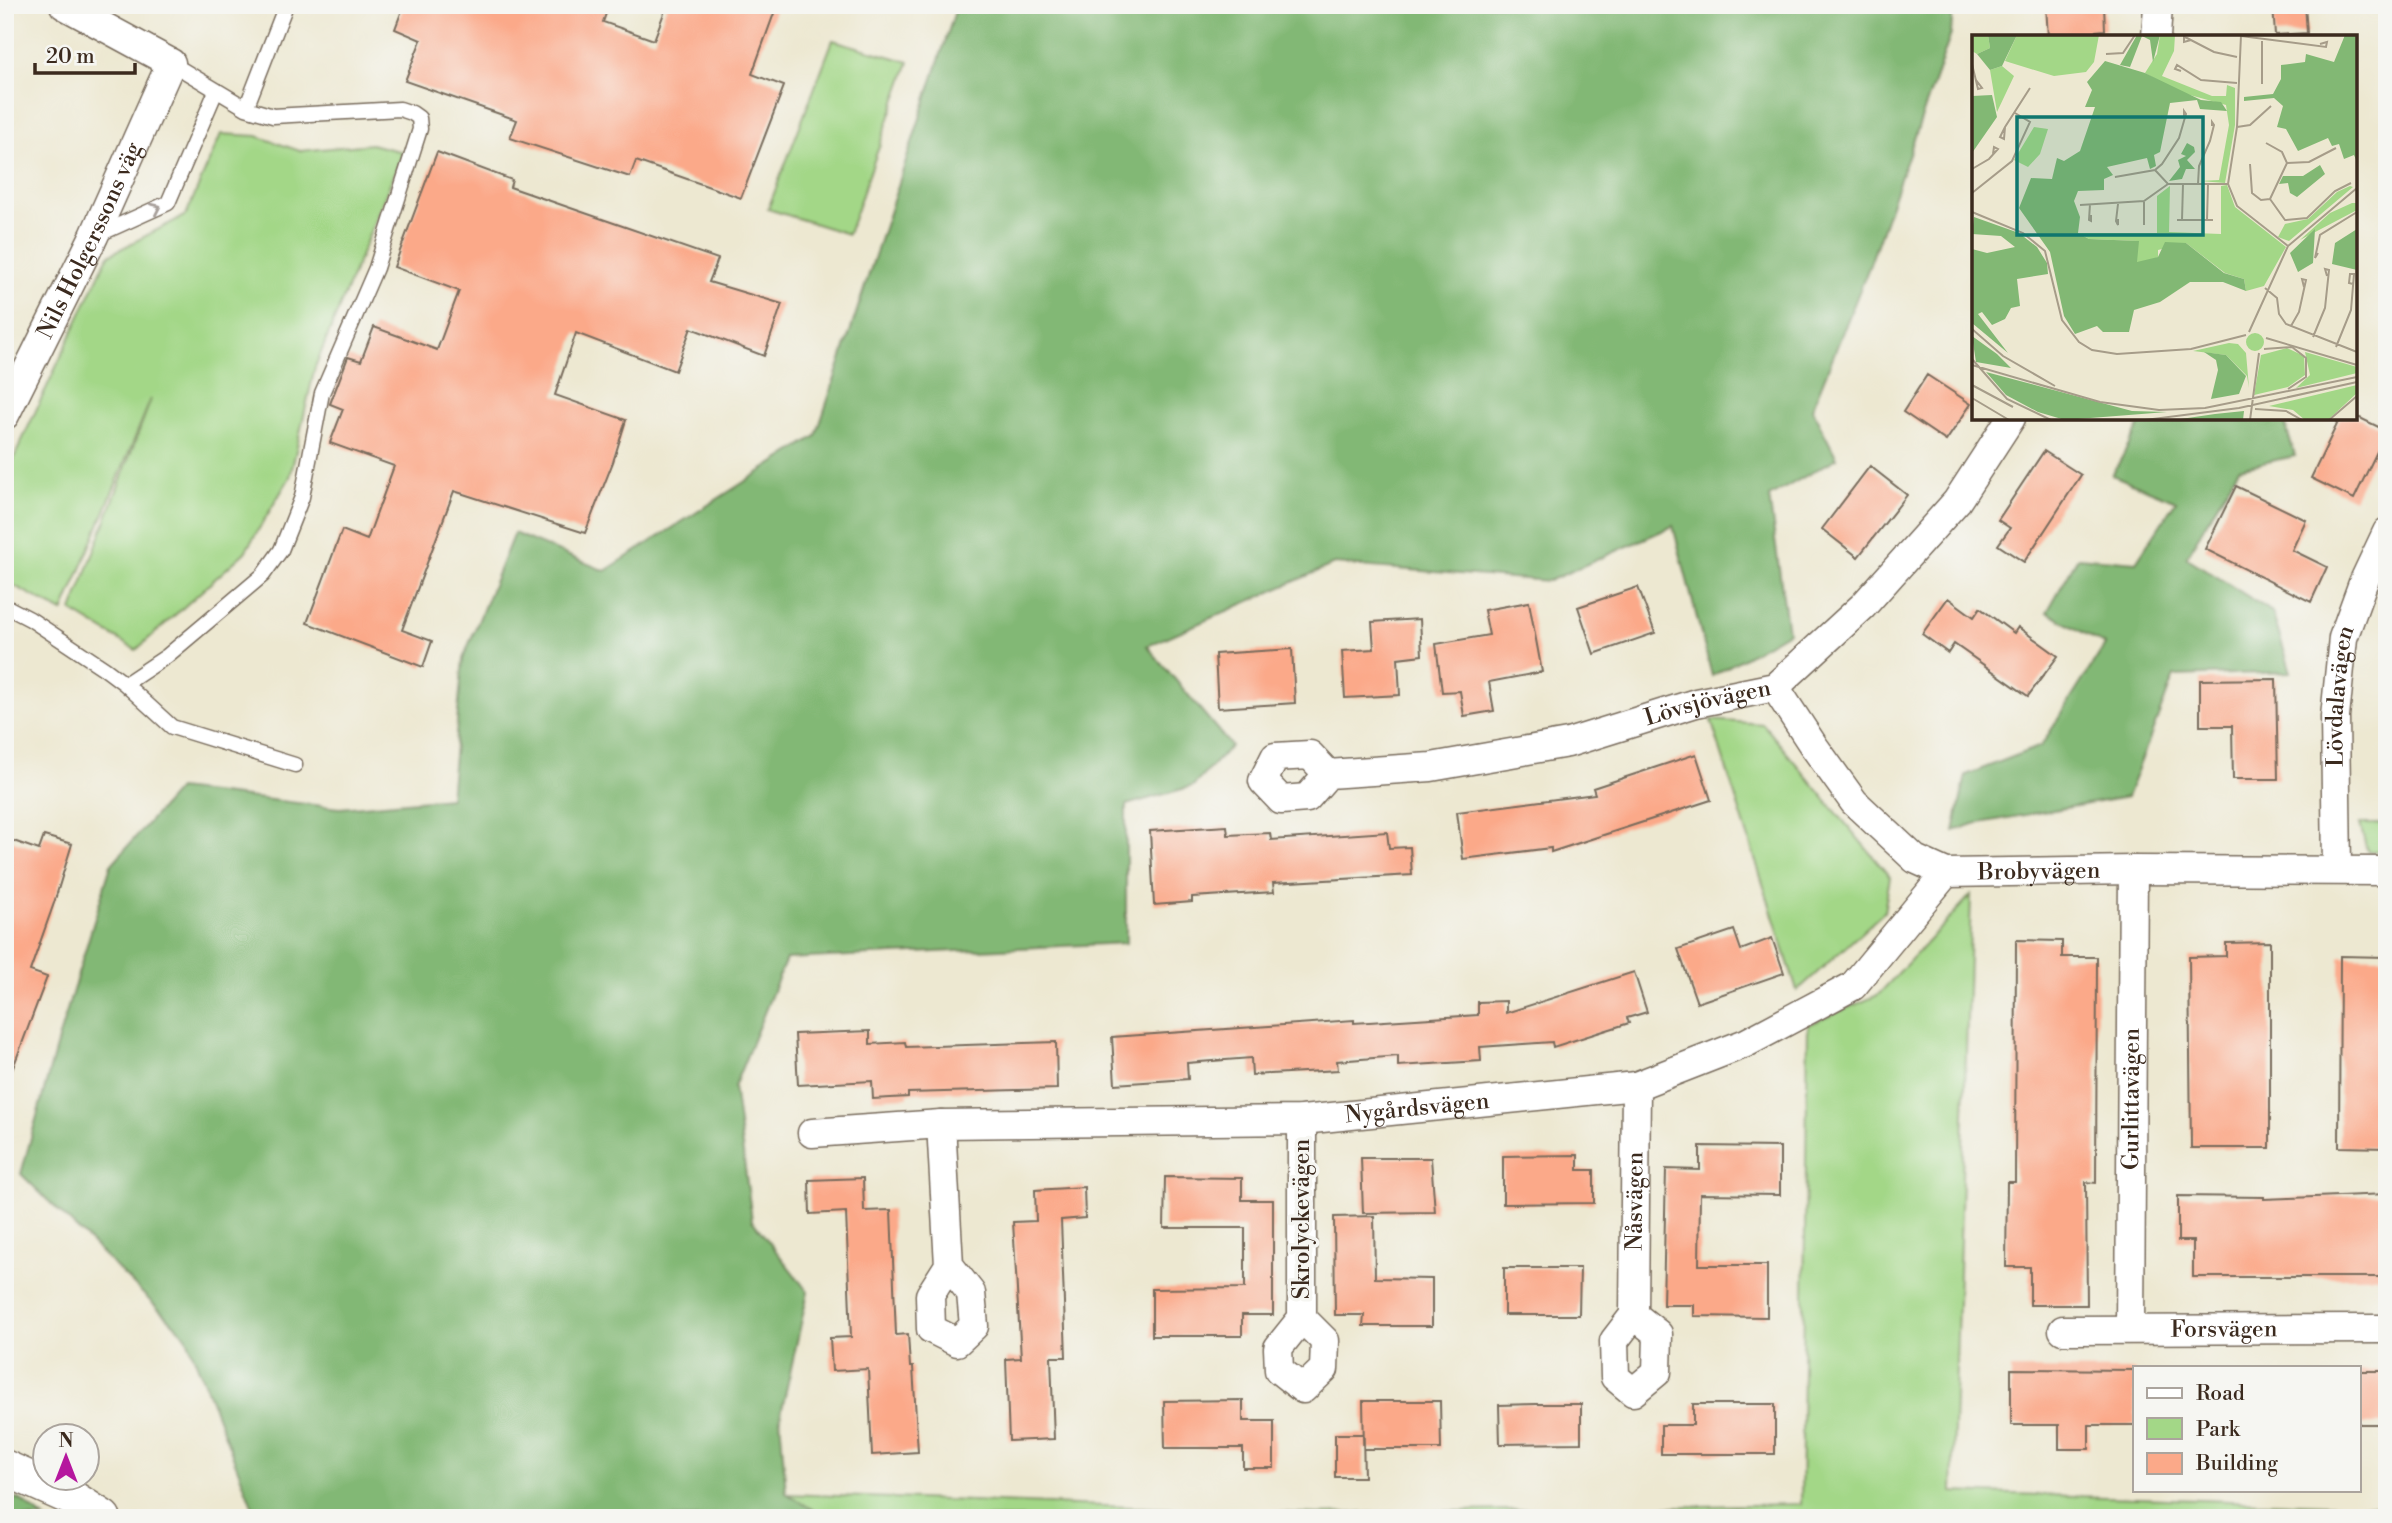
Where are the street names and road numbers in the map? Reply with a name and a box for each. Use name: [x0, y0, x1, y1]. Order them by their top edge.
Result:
street label: Nils Holgerssons väg: [31, 138, 148, 343]
street label: Lövdalavägen: [2321, 621, 2361, 767]
street label: Lövsjövägen: [1641, 674, 1774, 732]
street label: Brobyvägen: [1976, 857, 2101, 887]
street label: Gurlittavägen: [2117, 1028, 2146, 1170]
street label: Nygårdsvägen: [1344, 1087, 1491, 1130]
street label: Skrolyckevägen: [1288, 1139, 1316, 1299]
street label: Nåsvägen: [1621, 1151, 1649, 1251]
street label: Forsvägen: [2171, 1315, 2278, 1344]

